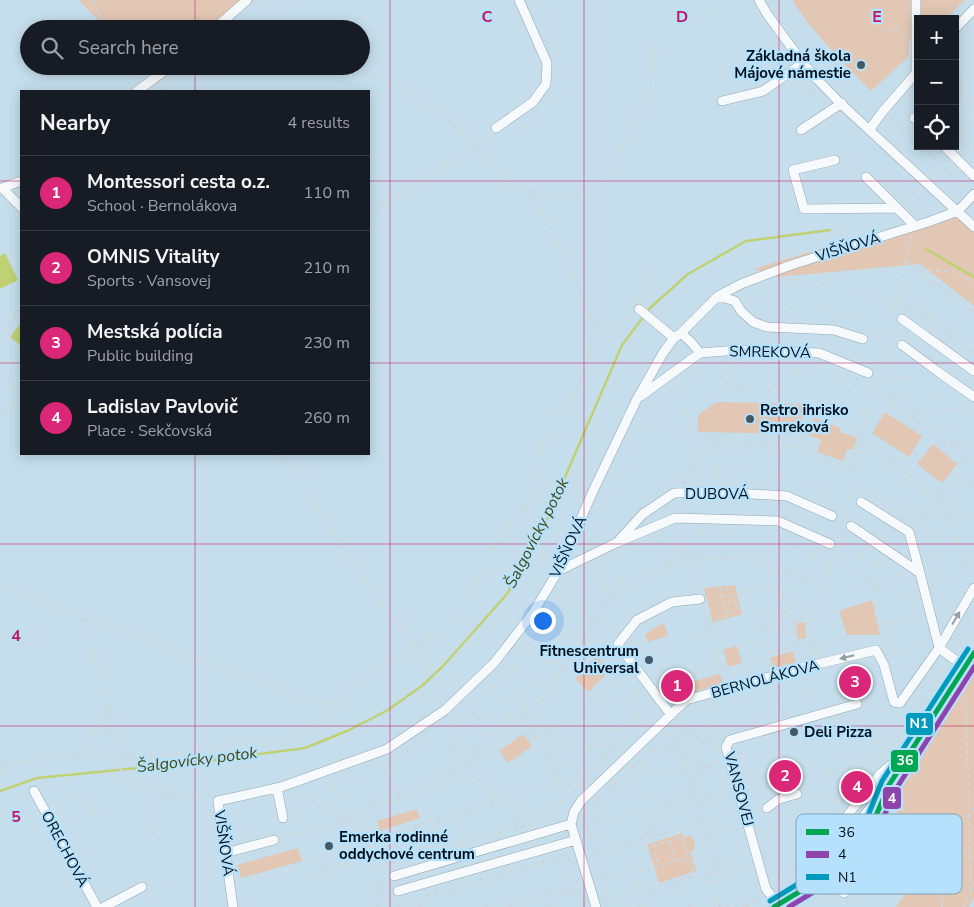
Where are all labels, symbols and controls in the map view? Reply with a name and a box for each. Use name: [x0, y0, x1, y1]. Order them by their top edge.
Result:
text: C: [482, 6, 493, 28]
text: D: [676, 6, 688, 28]
text: E: [872, 6, 882, 28]
map controls: [914, 15, 959, 150]
button: +: [914, 15, 959, 60]
search box: [20, 20, 370, 75]
icon: search: [38, 34, 66, 62]
text: Search here: [78, 35, 179, 61]
place label: Základná škola Májové námestie: [734, 46, 851, 83]
marker: Základná škola Májové námestie: [855, 59, 867, 71]
button: −: [914, 60, 959, 105]
button: locate: [914, 105, 959, 150]
text: Nearby: [40, 109, 110, 137]
text: 4 results: [288, 112, 350, 134]
text: Montessori cesta o.z.: [87, 169, 270, 195]
text: 1: [51, 182, 61, 204]
text: 110 m: [303, 182, 350, 204]
text: School · Bernolákova: [87, 195, 237, 217]
street label: VIŠŇOVÁ: [812, 227, 883, 267]
text: OMNIS Vitality: [87, 244, 220, 270]
text: 2: [51, 257, 61, 279]
text: 210 m: [303, 257, 350, 279]
text: Sports · Vansovej: [87, 270, 211, 292]
text: Mestská polícia: [87, 319, 223, 345]
text: 3: [51, 332, 61, 354]
text: 230 m: [303, 332, 350, 354]
street label: SMREKOVÁ: [729, 341, 811, 363]
text: Public building: [87, 345, 193, 367]
text: Ladislav Pavlovič: [87, 394, 238, 420]
place label: Retro ihrisko Smreková: [760, 400, 849, 437]
text: 4: [51, 407, 61, 429]
text: 260 m: [303, 407, 350, 429]
marker: Retro ihrisko Smreková: [744, 413, 756, 425]
text: Place · Sekčovská: [87, 420, 212, 442]
water label: Šalgovícky potok: [500, 473, 575, 592]
street label: DUBOVÁ: [685, 484, 749, 504]
street label: VIŠŇOVÁ: [544, 512, 591, 582]
your location: [530, 608, 556, 634]
one-way arrow: [952, 611, 961, 624]
text: 4: [11, 625, 21, 647]
place label: Fitnescentrum Universal: [539, 641, 639, 678]
one-way arrow: [840, 653, 855, 661]
marker: Fitnescentrum Universal: [643, 654, 655, 666]
street label: BERNOLÁKOVA: [709, 655, 821, 703]
pin: 3: [839, 663, 871, 701]
pin: 1: [661, 667, 693, 705]
line badge: N1: [905, 712, 934, 736]
text: N1: [910, 714, 928, 733]
place label: Deli Pizza: [804, 722, 872, 742]
marker: Deli Pizza: [788, 726, 800, 738]
water label: Šalgovícky potok: [136, 742, 259, 778]
street label: VANSOVEJ: [719, 749, 758, 828]
line badge: 36: [890, 749, 919, 773]
text: 36: [897, 751, 913, 770]
pin: 2: [769, 757, 801, 795]
pin: 4: [841, 768, 873, 806]
line badge: 4: [882, 786, 902, 810]
text: 4: [888, 789, 897, 808]
text: 5: [11, 806, 21, 828]
street label: ORECHOVÁ: [37, 807, 93, 891]
street label: VIŠŇOVÁ: [209, 808, 240, 877]
legend: [796, 814, 962, 894]
text: 36: [838, 823, 855, 842]
place label: Emerka rodinné oddychové centrum: [339, 827, 475, 864]
marker: Emerka rodinné oddychové centrum: [323, 840, 335, 852]
text: 4: [838, 845, 846, 864]
text: N1: [838, 868, 857, 887]

